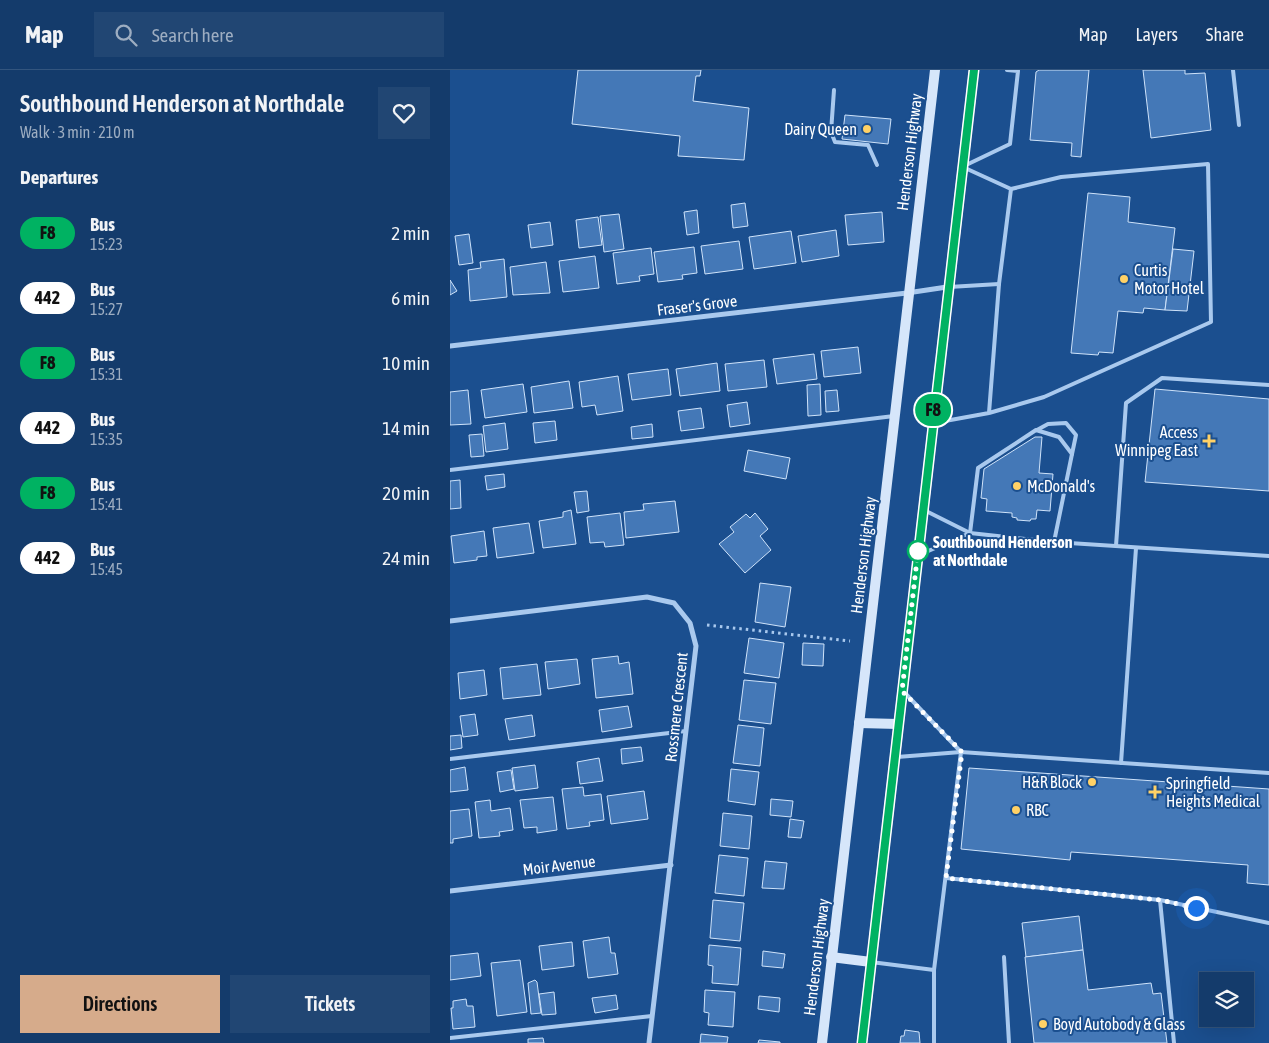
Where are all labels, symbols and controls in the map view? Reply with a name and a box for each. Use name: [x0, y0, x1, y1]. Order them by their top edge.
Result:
search box: [94, 12, 444, 57]
text: Map: [25, 21, 64, 48]
icon: search: [112, 21, 140, 49]
text: Search here: [152, 24, 234, 46]
text: Map: [1078, 24, 1107, 45]
text: Layers: [1135, 24, 1178, 45]
text: Share: [1206, 24, 1244, 45]
button: heart: [378, 87, 430, 139]
text: Southbound Henderson at Northdale: [20, 90, 344, 117]
street label: Henderson Highway: [893, 92, 926, 212]
place label: Dairy Queen: [784, 120, 857, 139]
text: Walk · 3 min · 210 m: [20, 123, 134, 141]
marker: Dairy Queen: [861, 123, 873, 135]
text: Departures: [20, 166, 98, 188]
text: Bus: [90, 213, 115, 235]
text: F8: [40, 222, 55, 243]
text: 2 min: [391, 222, 430, 244]
text: 15:23: [90, 235, 123, 253]
place label: Curtis Motor Hotel: [1134, 261, 1205, 297]
marker: Curtis Motor Hotel: [1118, 273, 1130, 285]
text: Bus: [90, 278, 115, 300]
text: 442: [35, 287, 60, 308]
text: 6 min: [391, 287, 430, 309]
street label: Fraser's Grove: [656, 291, 738, 319]
text: 15:27: [90, 300, 123, 318]
text: Bus: [90, 343, 115, 365]
text: F8: [40, 352, 55, 373]
text: 10 min: [382, 352, 430, 374]
text: 15:31: [90, 365, 123, 383]
line badge: F8: [910, 394, 956, 426]
text: F8: [925, 399, 941, 420]
text: Bus: [90, 408, 115, 430]
text: 442: [35, 417, 60, 438]
text: 14 min: [382, 417, 430, 439]
place label: Access Winnipeg East: [1115, 423, 1198, 460]
text: 15:35: [90, 430, 123, 448]
marker: Access Winnipeg East: [1202, 434, 1216, 448]
text: Bus: [90, 473, 115, 495]
place label: McDonald's: [1027, 477, 1096, 495]
marker: McDonald's: [1011, 480, 1023, 492]
text: F8: [40, 482, 55, 503]
text: 20 min: [382, 482, 430, 504]
text: 15:41: [90, 495, 123, 513]
street label: Henderson Highway: [847, 495, 880, 615]
place label: Southbound Henderson at Northdale: [933, 533, 1073, 569]
text: Bus: [90, 538, 115, 560]
marker: Southbound Henderson at Northdale: [907, 540, 929, 562]
text: 442: [35, 547, 60, 568]
text: 24 min: [382, 547, 430, 569]
text: 15:45: [90, 560, 123, 578]
street label: Rossmere Crescent: [661, 651, 691, 763]
place label: H&R Block: [1022, 773, 1082, 791]
place label: Springfield Heights Medical: [1166, 774, 1261, 811]
marker: H&R Block: [1086, 776, 1098, 788]
marker: Springfield Heights Medical: [1148, 785, 1162, 799]
place label: RBC: [1026, 801, 1049, 819]
marker: RBC: [1010, 804, 1022, 816]
street label: Moir Avenue: [522, 852, 596, 878]
your location: [1184, 896, 1209, 921]
street label: Henderson Highway: [800, 897, 833, 1017]
map controls: [1199, 972, 1254, 1027]
button: layers: [1199, 972, 1254, 1027]
button: Directions: [20, 975, 220, 1033]
button: Tickets: [230, 975, 430, 1033]
place label: Boyd Autobody & Glass: [1053, 1015, 1185, 1034]
marker: Boyd Autobody & Glass: [1037, 1018, 1049, 1030]

